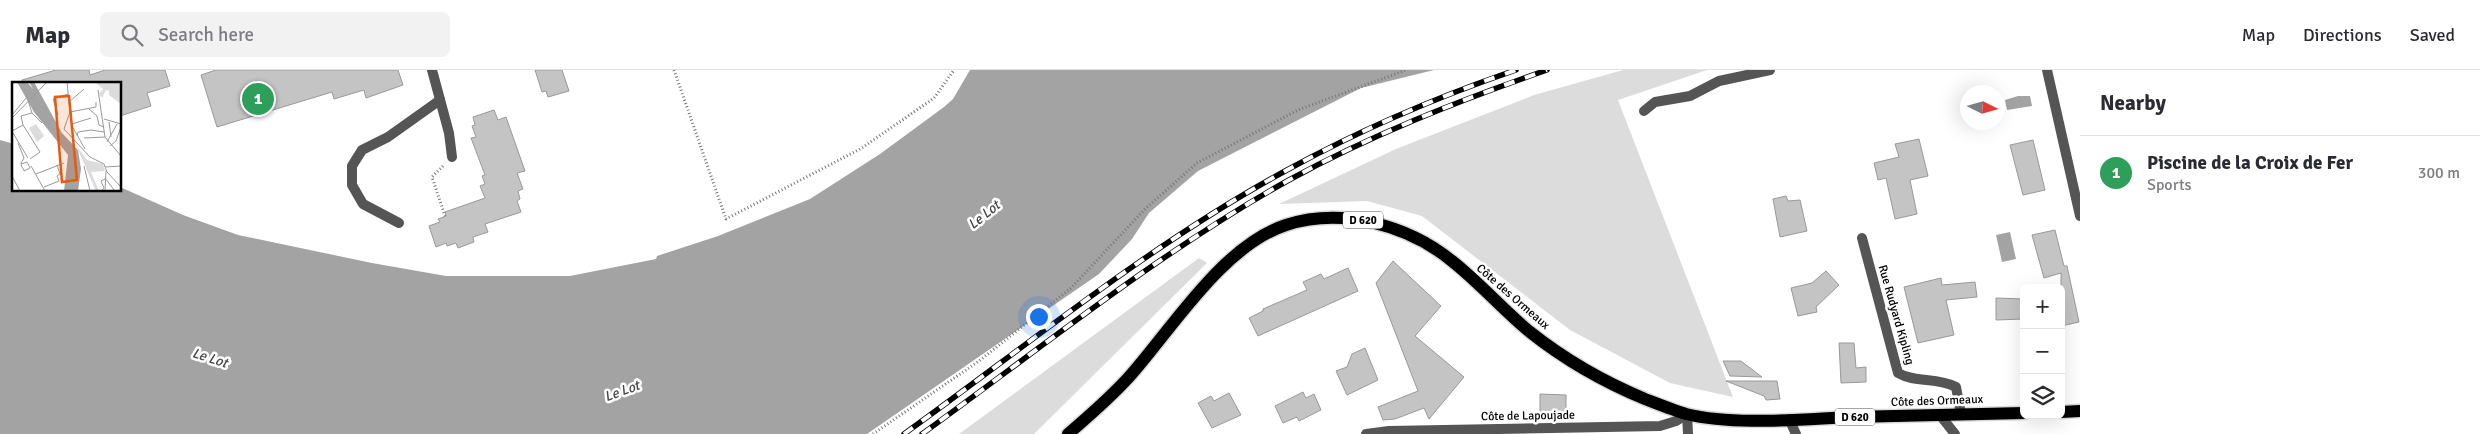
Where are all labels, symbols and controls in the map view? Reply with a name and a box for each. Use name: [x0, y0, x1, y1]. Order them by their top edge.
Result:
search box: [100, 12, 450, 57]
text: Map: [25, 20, 70, 50]
icon: search: [118, 21, 146, 49]
text: Search here: [158, 23, 254, 47]
text: Map: [2242, 24, 2275, 46]
text: Directions: [2303, 24, 2382, 46]
text: Saved: [2410, 24, 2455, 46]
pin: 1: [242, 80, 274, 118]
inset map: [12, 82, 121, 191]
north arrow: [1960, 85, 2005, 130]
text: Nearby: [2100, 90, 2166, 116]
text: Piscine de la Croix de Fer: [2147, 151, 2353, 175]
text: 1: [2112, 163, 2120, 183]
text: 300 m: [2418, 163, 2460, 183]
text: Sports: [2147, 175, 2192, 195]
water label: Le Lot: [965, 196, 1005, 233]
road number: D 620: [1343, 212, 1383, 228]
street label: Côte des Ormeaux: [1473, 261, 1553, 333]
street label: Rue Rudyard Kipling: [1875, 263, 1917, 367]
map controls: [2020, 284, 2065, 419]
button: +: [2020, 284, 2065, 329]
your location: [1026, 304, 1052, 330]
button: −: [2020, 329, 2065, 374]
water label: Le Lot: [190, 344, 232, 372]
button: layers: [2020, 374, 2065, 419]
water label: Le Lot: [602, 376, 644, 405]
street label: Côte des Ormeaux: [1891, 392, 1984, 410]
street label: Côte de Lapoujade: [1481, 408, 1575, 424]
road number: D 620: [1835, 408, 1875, 426]

